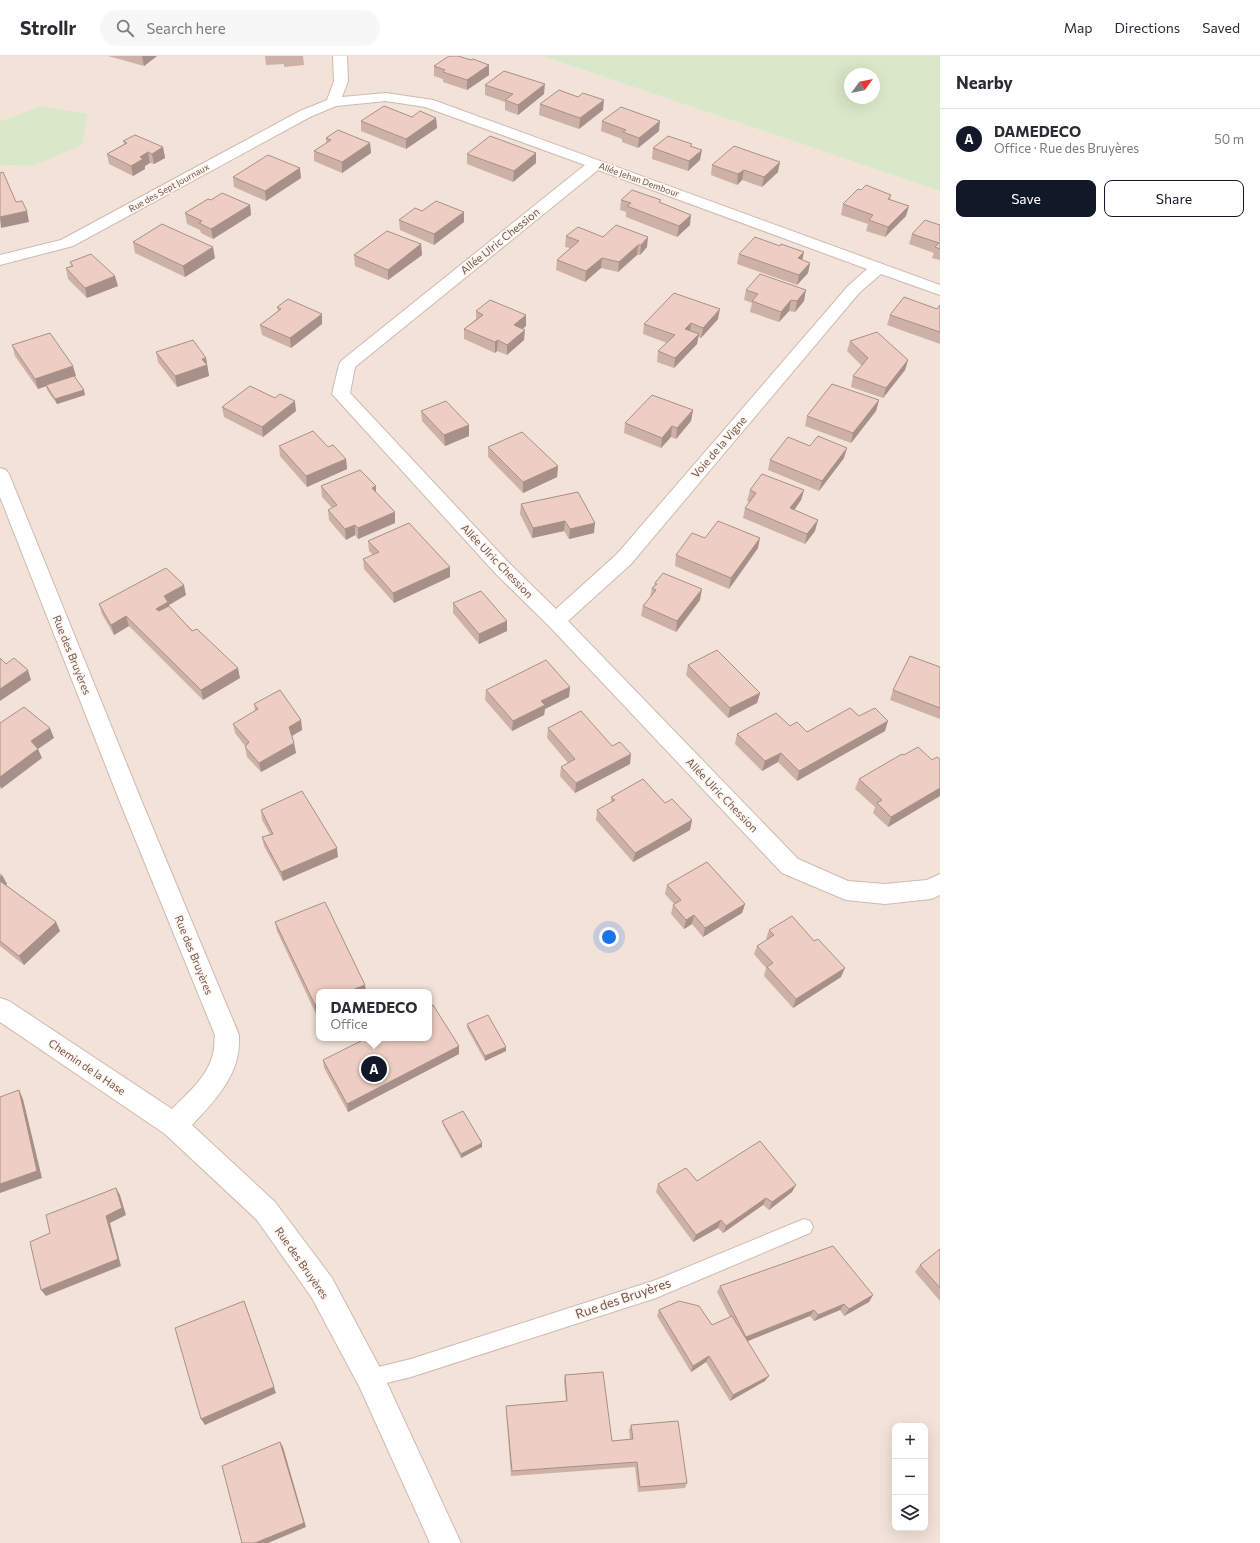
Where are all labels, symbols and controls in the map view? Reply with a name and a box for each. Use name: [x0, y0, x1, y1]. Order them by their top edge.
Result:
search box: [100, 10, 380, 46]
text: Strollr: [20, 16, 76, 39]
icon: search: [114, 17, 136, 39]
text: Search here: [146, 19, 226, 37]
text: Map: [1064, 19, 1093, 36]
text: Directions: [1115, 19, 1180, 36]
text: Saved: [1202, 19, 1240, 36]
north arrow: [844, 68, 880, 104]
text: Nearby: [956, 72, 1013, 93]
text: DAMEDECO: [994, 122, 1081, 140]
text: A: [964, 131, 974, 147]
text: 50 m: [1214, 131, 1244, 147]
text: Office · Rue des Bruyères: [994, 140, 1139, 156]
street label: Allée Jehan Dembour: [598, 160, 681, 199]
street label: Rue des Sept Journaux: [127, 161, 211, 214]
button: Save: [956, 180, 1096, 217]
button: Share: [1104, 180, 1244, 217]
street label: Allée Ulric Chession: [458, 205, 542, 276]
street label: Voie de la Vigne: [688, 413, 749, 480]
street label: Allée Ulric Chession: [459, 521, 536, 600]
street label: Rue des Bruyères: [51, 613, 94, 696]
street label: Allée Ulric Chession: [684, 755, 761, 834]
street label: Rue des Bruyères: [173, 913, 216, 996]
your location: [599, 927, 619, 947]
popup: [316, 989, 432, 1041]
text: DAMEDECO: [330, 998, 418, 1016]
text: Office: [330, 1016, 368, 1032]
street label: Chemin de la Hase: [46, 1036, 128, 1097]
pin: A: [361, 1054, 387, 1084]
street label: Rue des Bruyères: [273, 1224, 332, 1301]
street label: Rue des Bruyères: [573, 1274, 673, 1322]
map controls: [892, 1423, 928, 1531]
button: +: [892, 1423, 928, 1459]
button: −: [892, 1459, 928, 1495]
button: layers: [892, 1495, 928, 1531]

